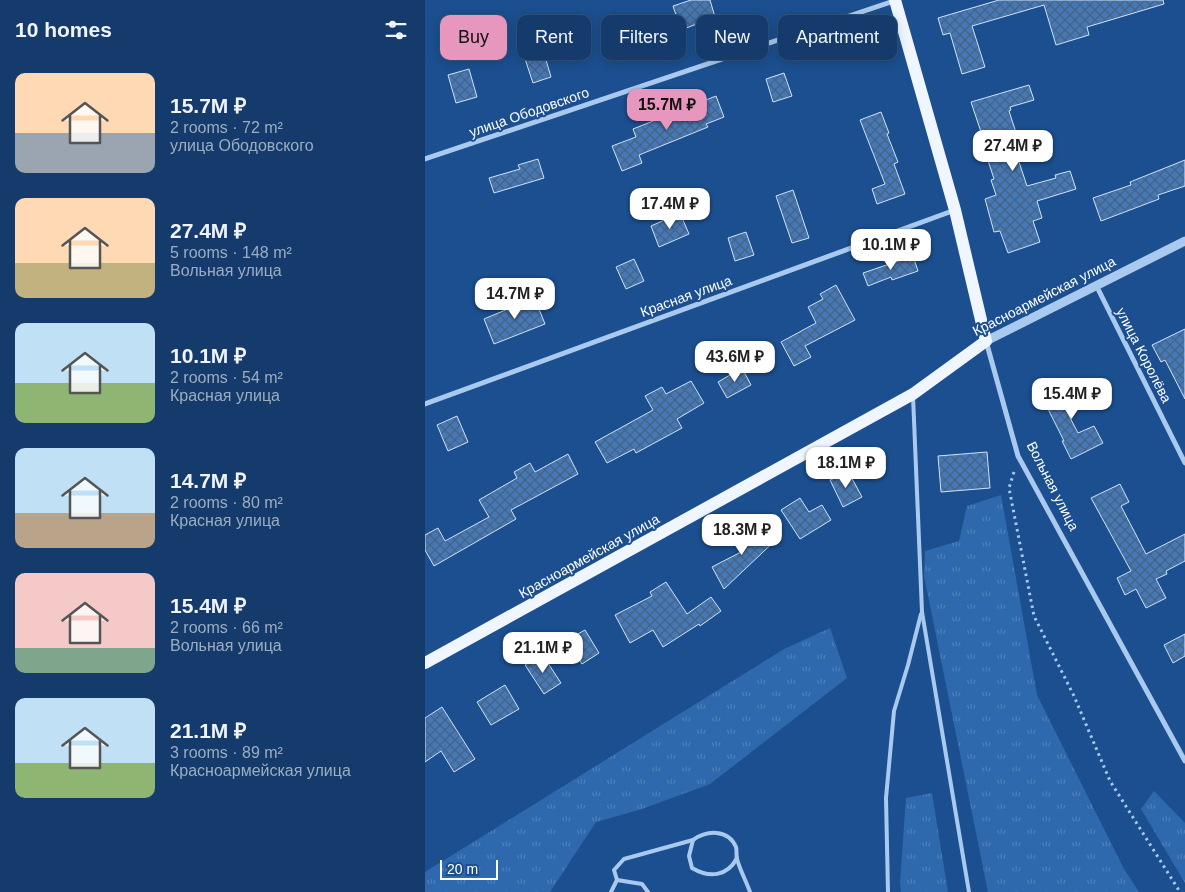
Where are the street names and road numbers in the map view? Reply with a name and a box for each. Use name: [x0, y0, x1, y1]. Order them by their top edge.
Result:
street label: улица Ободовского: [467, 84, 591, 140]
street label: Красноармейская улица: [970, 253, 1118, 339]
street label: Красная улица: [638, 272, 734, 320]
street label: улица Королёва: [1113, 305, 1175, 405]
street label: Вольная улица: [1024, 439, 1082, 533]
street label: Красноармейская улица: [516, 511, 662, 601]

